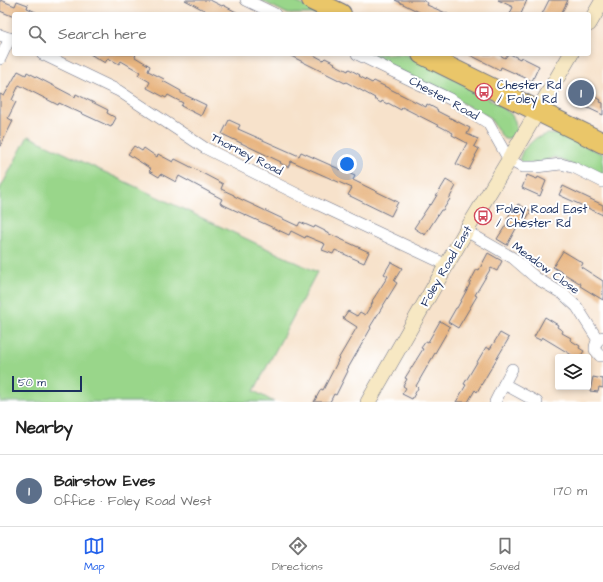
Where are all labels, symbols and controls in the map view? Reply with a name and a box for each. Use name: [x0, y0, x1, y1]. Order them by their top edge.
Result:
search box: [12, 12, 591, 56]
icon: search: [26, 23, 48, 45]
text: Search here: [58, 24, 147, 45]
street label: Chester Road: [406, 72, 482, 125]
place label: Chester Rd / Foley Rd: [497, 77, 561, 109]
pin: 1: [568, 78, 594, 108]
bus stop icon: Chester Rd / Foley Rd: [474, 82, 494, 102]
street label: Thorney Road: [208, 129, 285, 181]
your location: [337, 154, 357, 174]
place label: Foley Road East / Chester Rd: [496, 201, 587, 232]
bus stop icon: Foley Road East / Chester Rd: [473, 206, 493, 226]
street label: Foley Road East: [416, 222, 478, 311]
street label: Meadow Close: [509, 238, 583, 299]
map controls: [555, 354, 591, 390]
button: layers: [555, 354, 591, 390]
scale bar: [12, 374, 82, 393]
text: 50 m: [18, 375, 46, 390]
text: Nearby: [16, 416, 73, 440]
text: Bairstow Eves: [54, 471, 155, 492]
text: 1: [28, 482, 30, 500]
text: 170 m: [554, 482, 587, 500]
text: Office · Foley Road West: [54, 492, 211, 510]
tab: Map: [83, 535, 105, 574]
tab: Directions: [272, 535, 323, 574]
tab: Saved: [490, 535, 520, 574]

